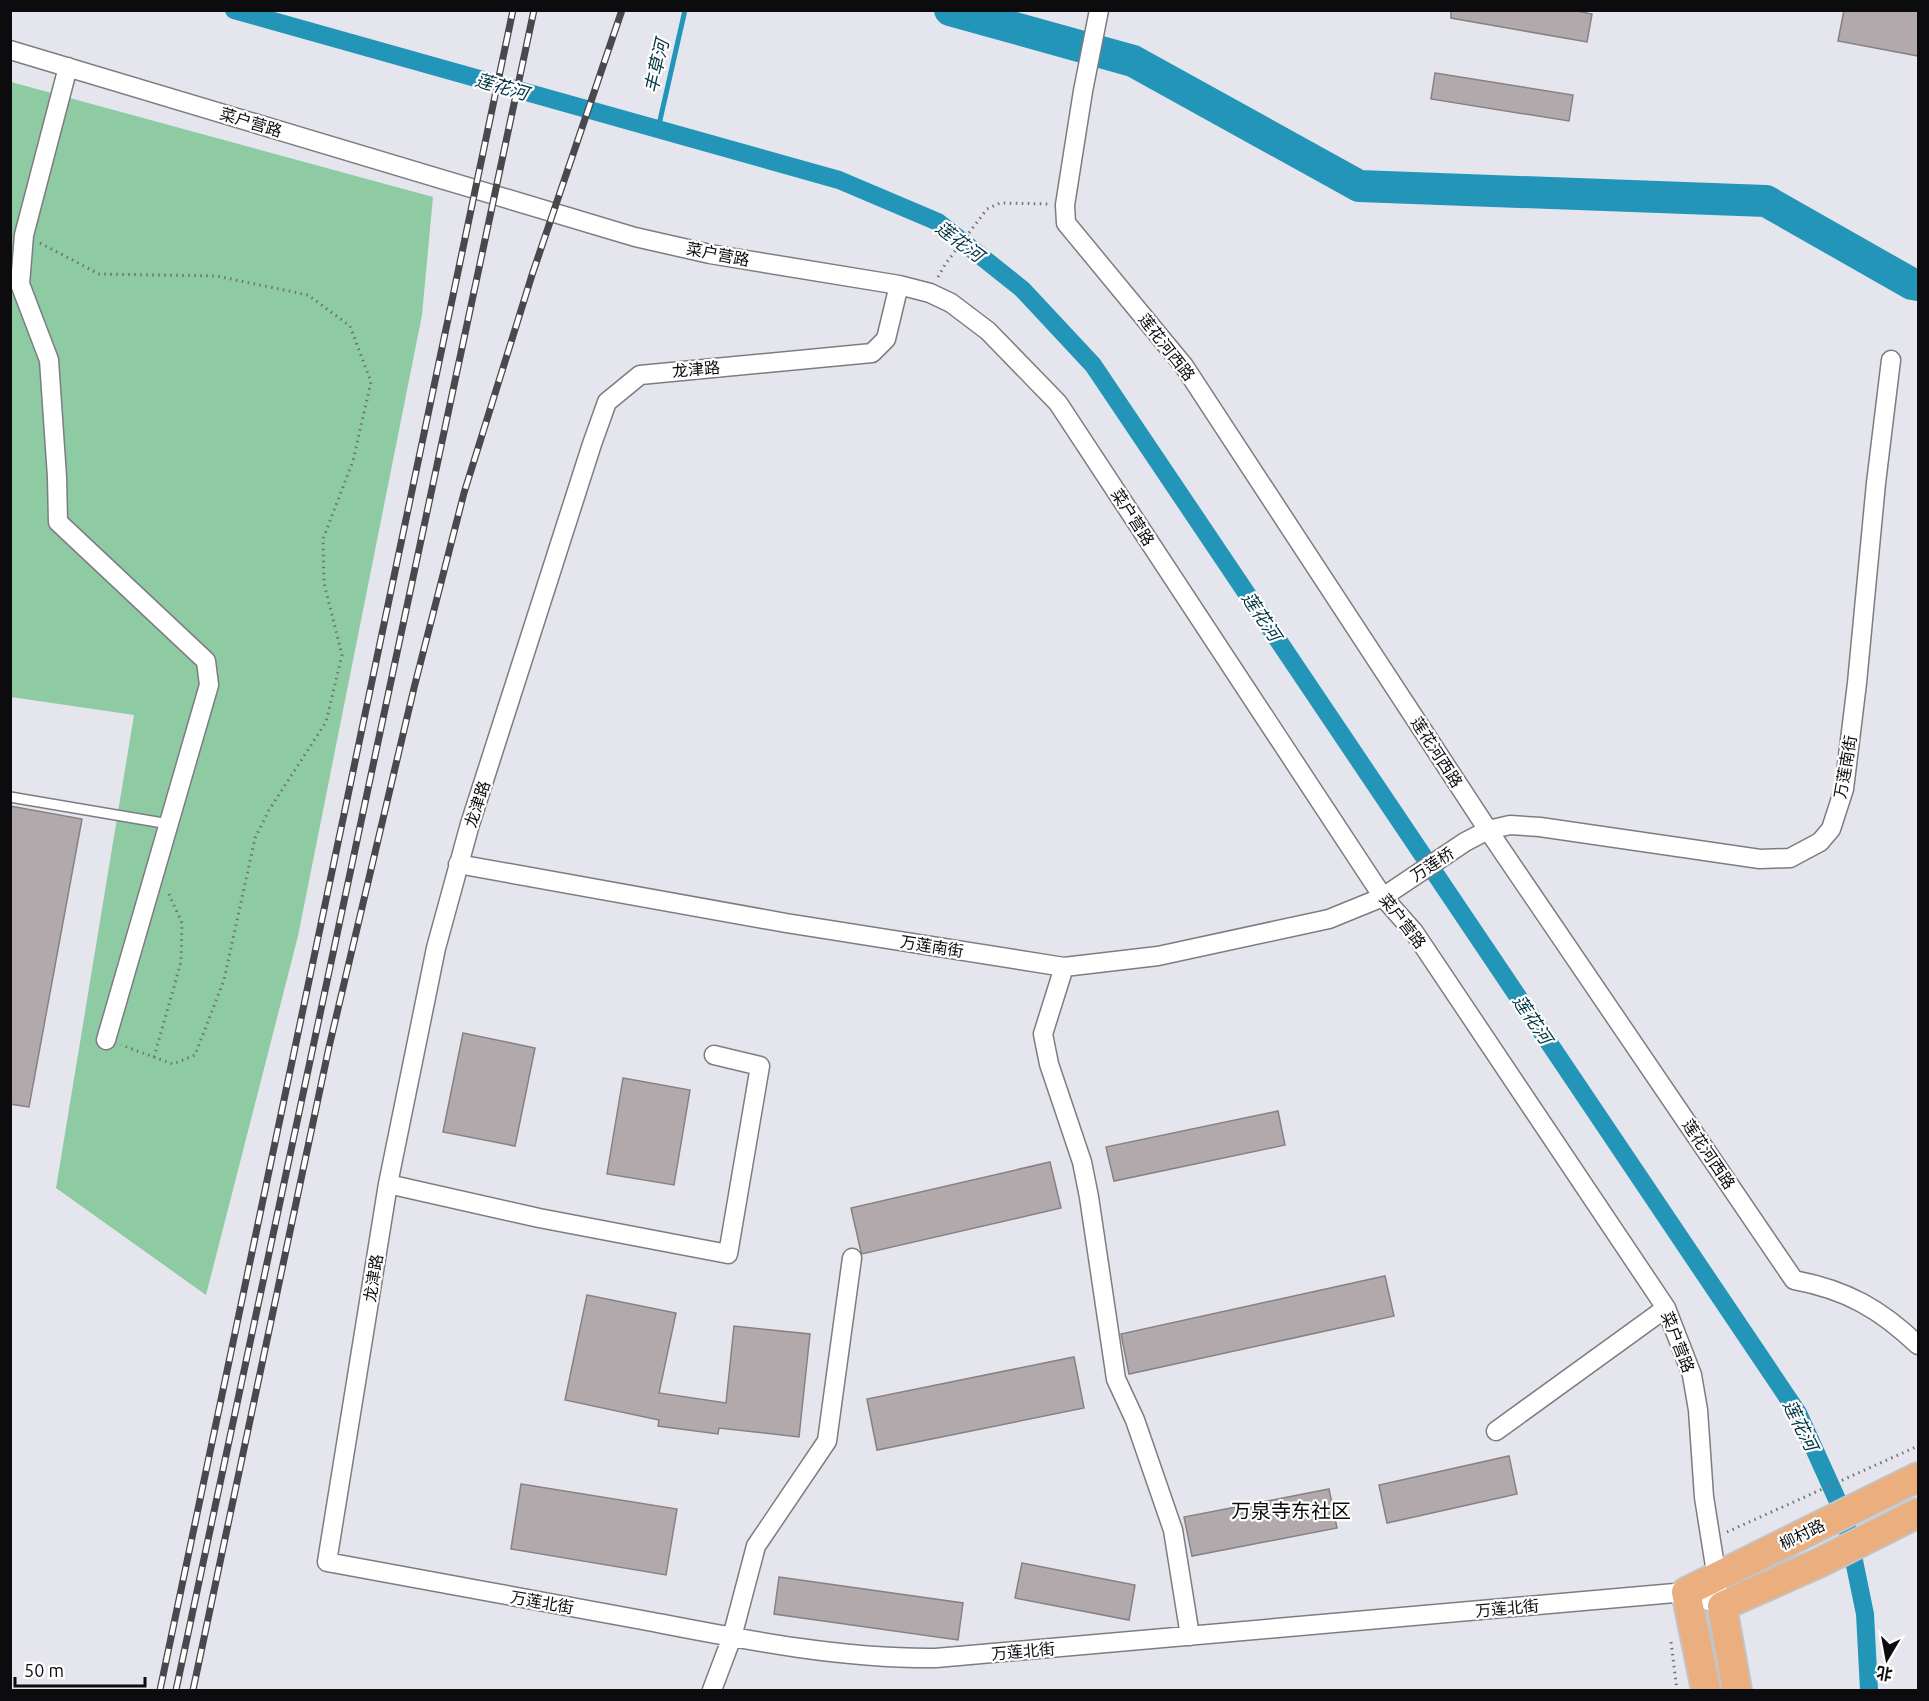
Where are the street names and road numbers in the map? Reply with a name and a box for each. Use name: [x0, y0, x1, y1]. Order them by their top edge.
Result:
street label: 菜户营路: [218, 104, 284, 140]
street label: 菜户营路: [685, 239, 751, 269]
street label: 莲花河西路: [1135, 310, 1199, 384]
street label: 龙津路: [671, 358, 721, 380]
street label: 菜户营路: [1108, 485, 1158, 549]
street label: 莲花河西路: [1408, 714, 1466, 790]
street label: 万莲南街: [1831, 734, 1859, 800]
street label: 龙津路: [461, 778, 493, 830]
street label: 万莲桥: [1407, 843, 1457, 885]
street label: 菜户营路: [1376, 890, 1430, 952]
street label: 万莲南街: [899, 932, 965, 960]
street label: 莲花河西路: [1679, 1116, 1739, 1192]
street label: 龙津路: [360, 1253, 386, 1303]
street label: 菜户营路: [1658, 1309, 1698, 1375]
street label: 柳村路: [1776, 1515, 1828, 1553]
street label: 万莲北街: [509, 1588, 575, 1616]
street label: 万莲北街: [1474, 1596, 1540, 1620]
street label: 万莲北街: [990, 1639, 1056, 1663]

